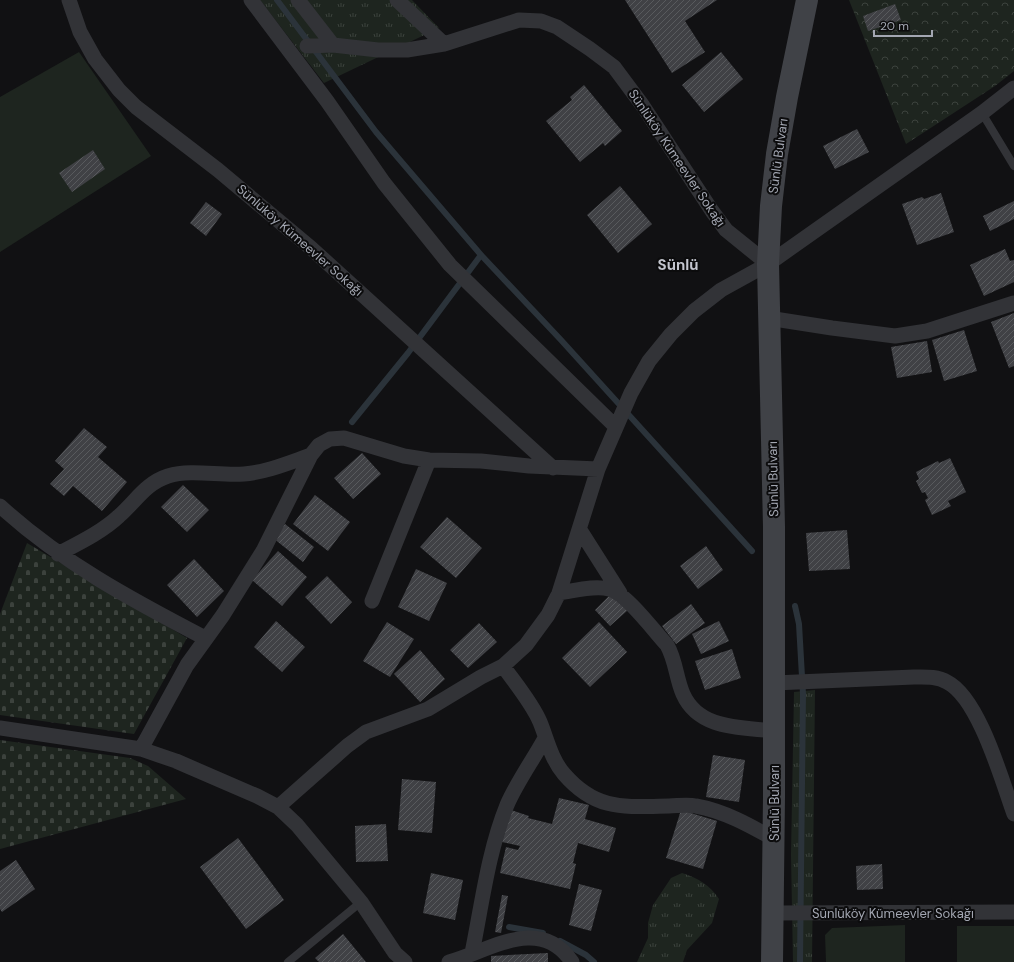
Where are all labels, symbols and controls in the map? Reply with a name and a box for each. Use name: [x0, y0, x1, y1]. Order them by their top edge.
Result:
scale bar: [874, 12, 932, 38]
text: 20 m: [880, 18, 909, 34]
street label: Sünlüköy Kümeevler Sokağı: [625, 86, 729, 230]
street label: Sünlü Bulvarı: [764, 117, 792, 195]
street label: Sünlüköy Kümeevler Sokağı: [233, 180, 367, 300]
district label: Sünlü: [658, 255, 698, 275]
street label: Sünlü Bulvarı: [764, 441, 782, 517]
street label: Sünlü Bulvarı: [766, 765, 783, 841]
street label: Sünlüköy Kümeevler Sokağı: [812, 905, 974, 922]

